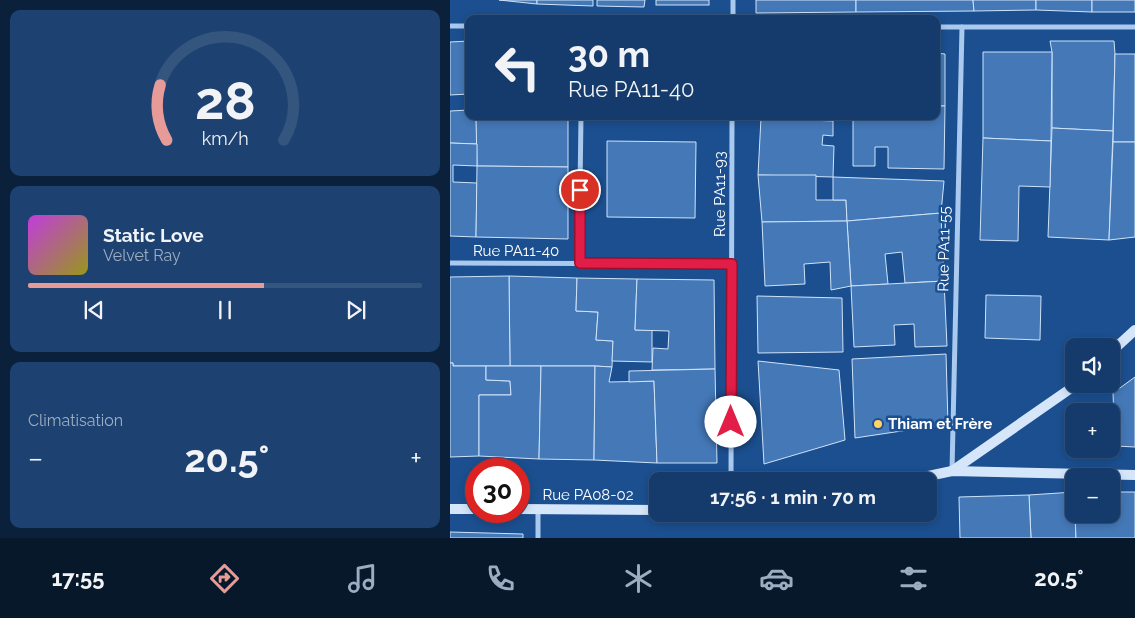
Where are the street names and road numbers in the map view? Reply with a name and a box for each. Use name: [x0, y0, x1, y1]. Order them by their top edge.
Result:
street label: Rue PA11-93: [711, 151, 729, 237]
street label: Rue PA11-55: [934, 206, 954, 292]
street label: Rue PA11-40: [473, 242, 559, 260]
street label: Rue PA08-02: [542, 486, 634, 504]

